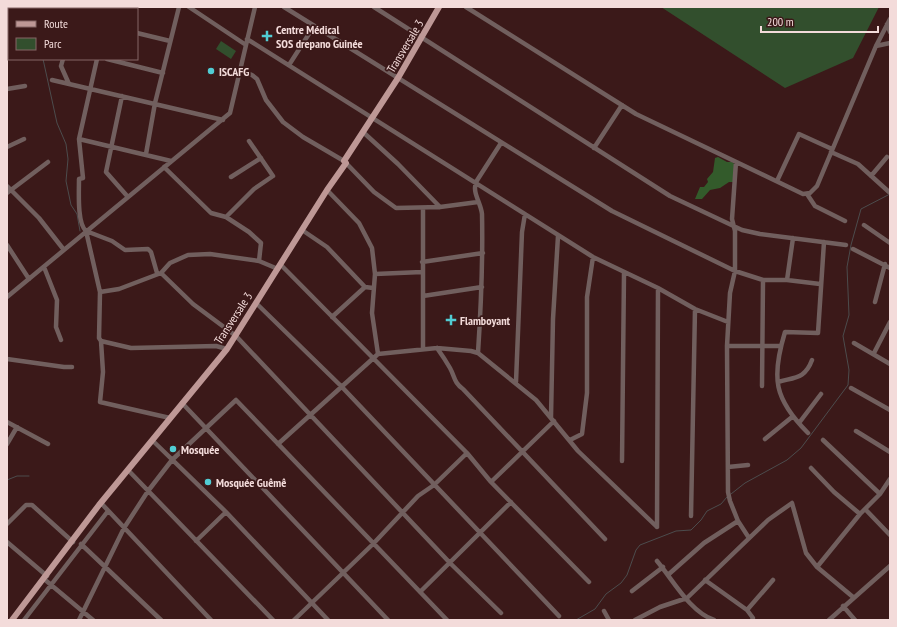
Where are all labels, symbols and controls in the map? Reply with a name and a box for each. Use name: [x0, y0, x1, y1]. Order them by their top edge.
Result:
legend: [8, 8, 138, 60]
scale bar: [761, 8, 878, 34]
text: 200 m: [767, 14, 794, 29]
text: Route: [44, 16, 68, 31]
street label: Transversale 3: [383, 17, 427, 75]
place label: Centre Médical SOS drepano Guinée: [276, 22, 363, 51]
marker: Centre Médical SOS drepano Guinée: [261, 30, 273, 42]
text: Parc: [44, 36, 62, 51]
place label: ISCAFG: [219, 64, 249, 79]
marker: ISCAFG: [206, 66, 216, 76]
street label: Transversale 3: [211, 289, 255, 347]
place label: Flamboyant: [460, 313, 511, 328]
marker: Flamboyant: [445, 314, 457, 326]
place label: Mosquée: [181, 442, 219, 457]
marker: Mosquée: [168, 444, 178, 454]
place label: Mosquée Guêmê: [216, 475, 286, 490]
marker: Mosquée Guêmê: [203, 477, 213, 487]

